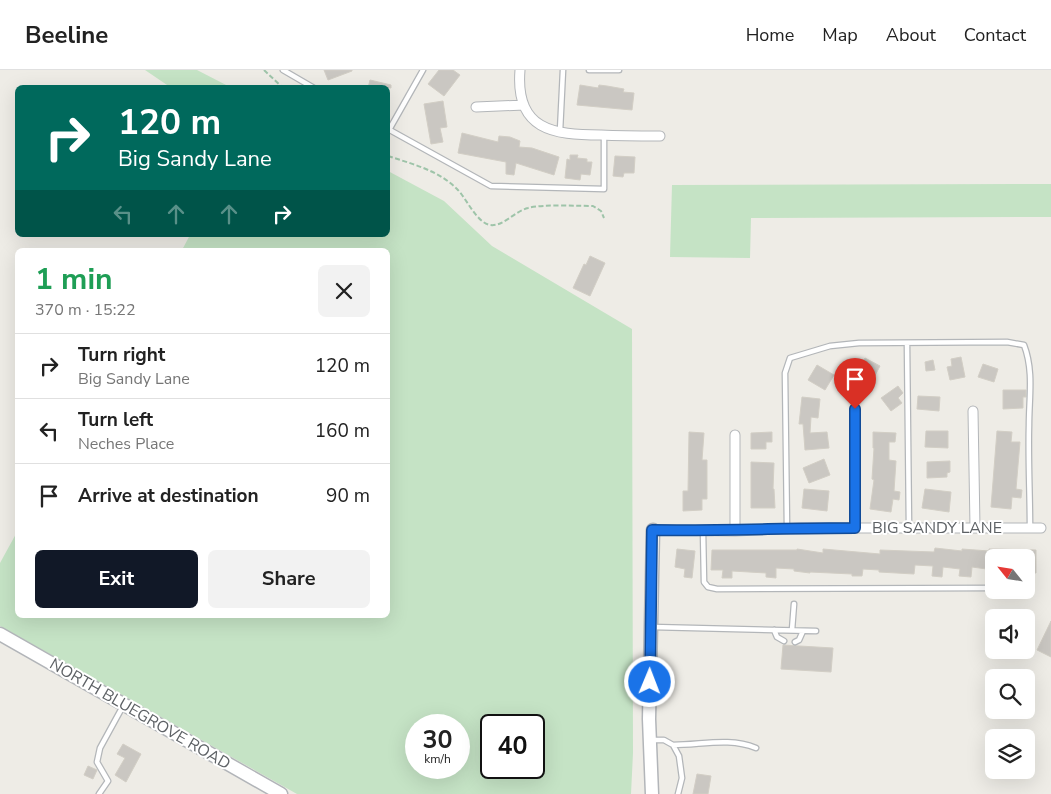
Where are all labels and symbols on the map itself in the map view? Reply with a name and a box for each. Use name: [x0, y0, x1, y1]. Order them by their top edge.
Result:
pin: [834, 358, 876, 409]
street label: BIG SANDY LANE: [872, 517, 1002, 539]
north arrow: [985, 549, 1035, 599]
street label: NORTH BLUEGROVE ROAD: [46, 653, 234, 775]
position arrow: [623, 655, 675, 707]
speed limit sign: 40: [480, 714, 545, 779]

